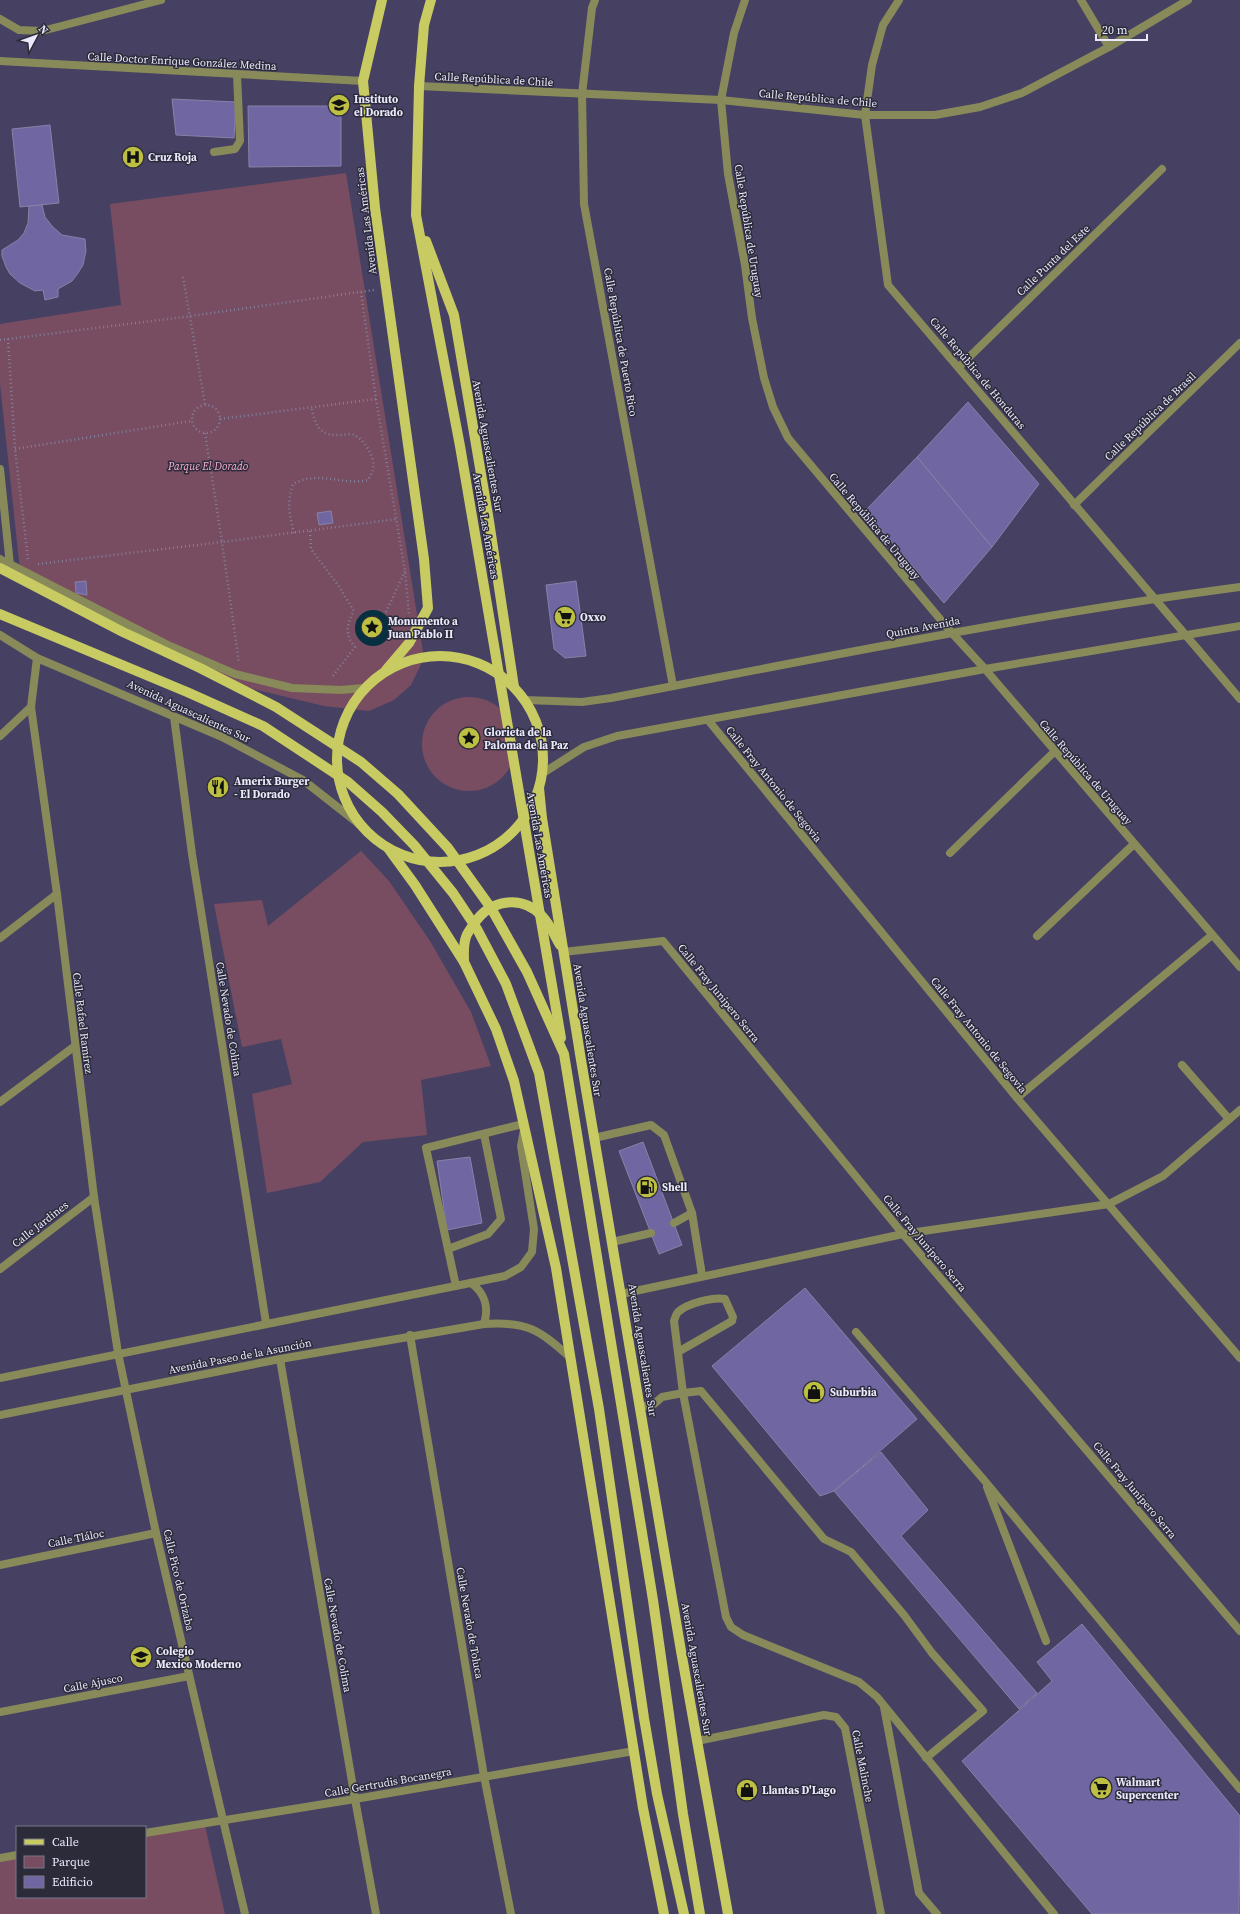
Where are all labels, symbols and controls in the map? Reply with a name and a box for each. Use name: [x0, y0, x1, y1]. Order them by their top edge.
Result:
north arrow: [16, 16, 56, 56]
scale bar: [1096, 16, 1147, 42]
text: N: [35, 22, 51, 38]
text: 20 m: [1102, 22, 1128, 38]
street label: Calle Doctor Enrique González Medina: [87, 49, 277, 74]
street label: Calle República de Chile: [434, 69, 554, 90]
street label: Calle República de Chile: [758, 86, 878, 111]
school or university icon: Instituto el Dorado: [326, 92, 352, 118]
place label: Instituto el Dorado: [354, 92, 403, 120]
hospital icon: Cruz Roja: [120, 144, 146, 170]
place label: Cruz Roja: [148, 150, 197, 165]
street label: Calle República de Uruguay: [731, 163, 767, 299]
street label: Avenida Las Américas: [352, 166, 381, 275]
street label: Calle Punta del Este: [1013, 221, 1094, 299]
street label: Calle República de Puerto Rico: [600, 267, 641, 418]
street label: Calle República de Honduras: [926, 314, 1029, 433]
street label: Calle República de Brasil: [1101, 369, 1199, 464]
street label: Avenida Aguascalientes Sur: [468, 379, 507, 514]
park label: Parque El Dorado: [167, 459, 249, 474]
street label: Calle República de Uruguay: [825, 470, 924, 583]
street label: Avenida Las Américas: [469, 472, 502, 581]
supermarket icon: Oxxo: [552, 604, 578, 630]
place label: Oxxo: [580, 610, 606, 625]
street label: Quinta Avenida: [885, 613, 962, 642]
place icon: Monumento a Juan Pablo II: [359, 614, 385, 640]
place label: Monumento a Juan Pablo II: [387, 614, 458, 642]
street label: Avenida Aguascalientes Sur: [125, 676, 253, 747]
street label: Calle República de Uruguay: [1036, 716, 1136, 829]
street label: Calle Fray Antonio de Segovia: [722, 723, 825, 846]
place icon: Glorieta de la Paloma de la Paz: [456, 725, 482, 751]
place label: Glorieta de la Paloma de la Paz: [484, 725, 568, 753]
restaurant icon: Amerix Burger - El Dorado: [205, 774, 231, 800]
place label: Amerix Burger - El Dorado: [234, 774, 310, 802]
street label: Avenida Las Américas: [523, 791, 556, 900]
street label: Calle Fray Junípero Serra: [674, 941, 763, 1046]
street label: Calle Nevado de Colima: [212, 961, 245, 1078]
street label: Avenida Aguascalientes Sur: [570, 962, 605, 1098]
street label: Calle Rafael Ramírez: [69, 972, 96, 1075]
street label: Calle Fray Antonio de Segovia: [927, 974, 1030, 1097]
fuel station icon: Shell: [634, 1174, 660, 1200]
place label: Shell: [662, 1180, 688, 1195]
street label: Calle Fray Junípero Serra: [879, 1191, 970, 1295]
street label: Calle Jardines: [9, 1197, 72, 1251]
street label: Avenida Aguascalientes Sur: [625, 1282, 660, 1418]
street label: Avenida Paseo de la Asunción: [167, 1335, 313, 1378]
shop icon: Suburbia: [801, 1379, 827, 1405]
place label: Suburbia: [830, 1385, 877, 1400]
street label: Calle Fray Junípero Serra: [1089, 1438, 1180, 1542]
street label: Calle Tláloc: [47, 1526, 106, 1551]
street label: Calle Pico de Orizaba: [160, 1528, 198, 1633]
street label: Calle Nevado de Toluca: [452, 1566, 487, 1680]
street label: Calle Nevado de Colima: [320, 1577, 355, 1694]
street label: Avenida Aguascalientes Sur: [677, 1602, 716, 1737]
school or university icon: Colegio Mexico Moderno: [128, 1644, 154, 1670]
place label: Colegio Mexico Moderno: [156, 1644, 241, 1672]
street label: Calle Ajusco: [62, 1670, 124, 1697]
street label: Calle Malinche: [848, 1729, 877, 1804]
street label: Calle Gertrudis Bocanegra: [323, 1764, 453, 1801]
supermarket icon: Walmart Supercenter: [1088, 1775, 1114, 1801]
place label: Walmart Supercenter: [1116, 1775, 1180, 1803]
shop icon: Llantas D'Lago: [734, 1777, 760, 1803]
place label: Llantas D'Lago: [762, 1783, 836, 1798]
legend: [16, 1826, 146, 1898]
text: Calle: [52, 1834, 79, 1850]
text: Parque: [52, 1854, 90, 1870]
text: Edificio: [52, 1874, 93, 1890]

